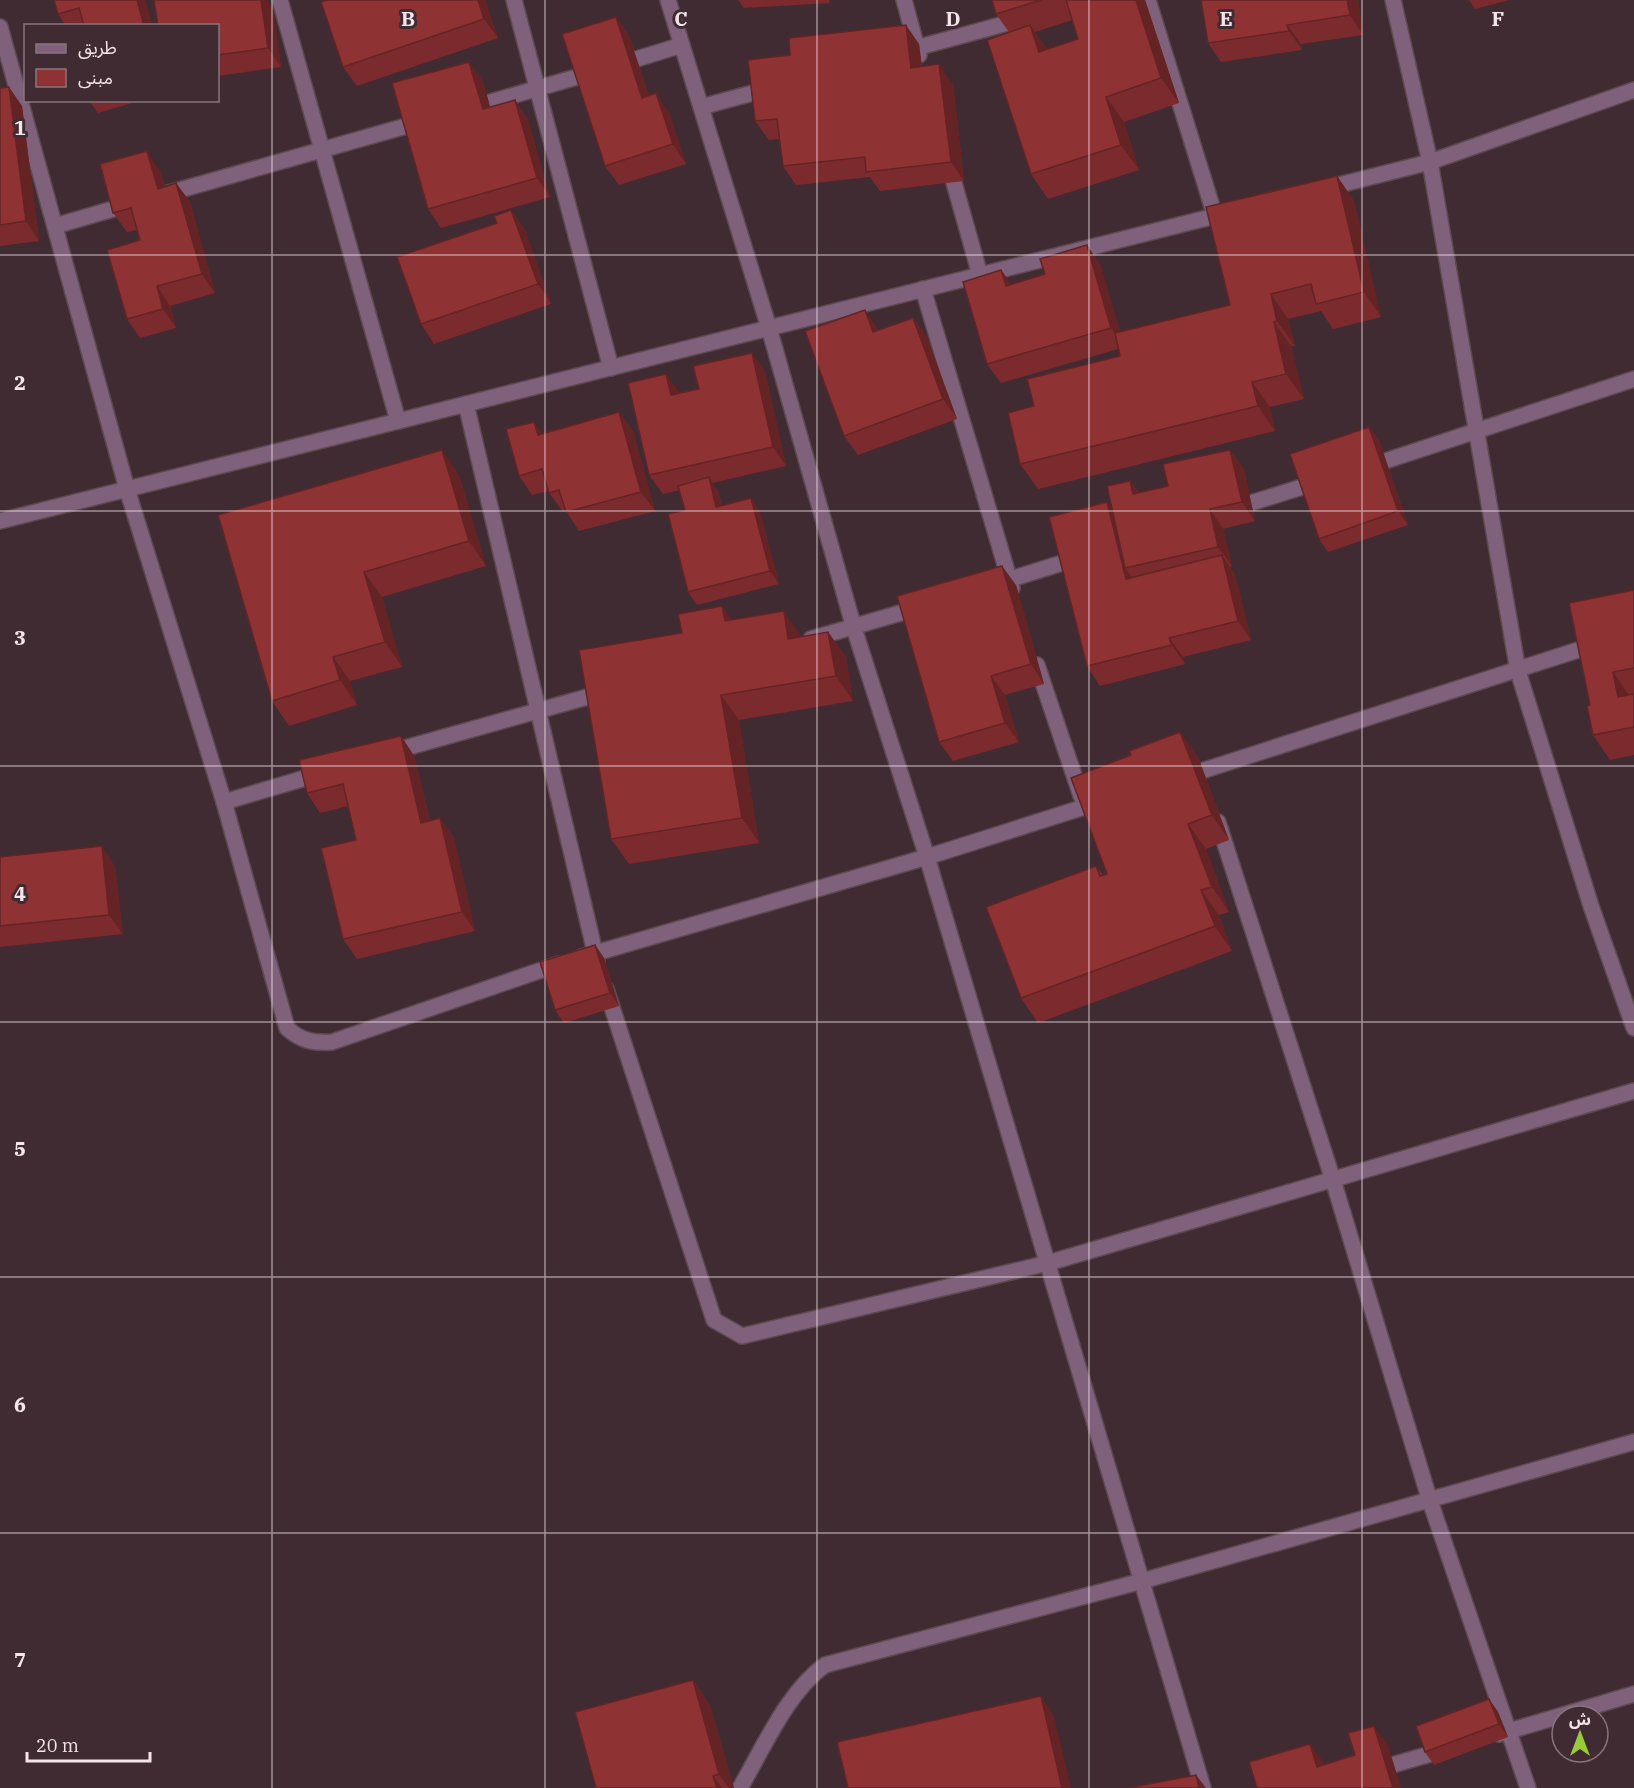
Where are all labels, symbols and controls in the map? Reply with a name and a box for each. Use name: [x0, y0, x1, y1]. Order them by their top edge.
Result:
text: B: [401, 5, 415, 32]
text: C: [674, 5, 688, 32]
text: D: [945, 5, 961, 32]
text: E: [1219, 5, 1233, 32]
text: F: [1492, 5, 1504, 32]
legend: [24, 24, 219, 102]
text: طريق: [78, 36, 117, 59]
text: مبنى: [78, 66, 113, 89]
text: 1: [14, 114, 26, 141]
text: 2: [14, 369, 26, 396]
text: 3: [14, 624, 26, 651]
text: 4: [14, 880, 26, 907]
text: 5: [14, 1135, 26, 1162]
text: 6: [14, 1391, 26, 1418]
text: 7: [14, 1646, 26, 1673]
north arrow: [1550, 1704, 1610, 1764]
text: ش: [1569, 1709, 1591, 1729]
scale bar: [27, 1725, 150, 1763]
text: 20 m: [36, 1734, 79, 1757]

